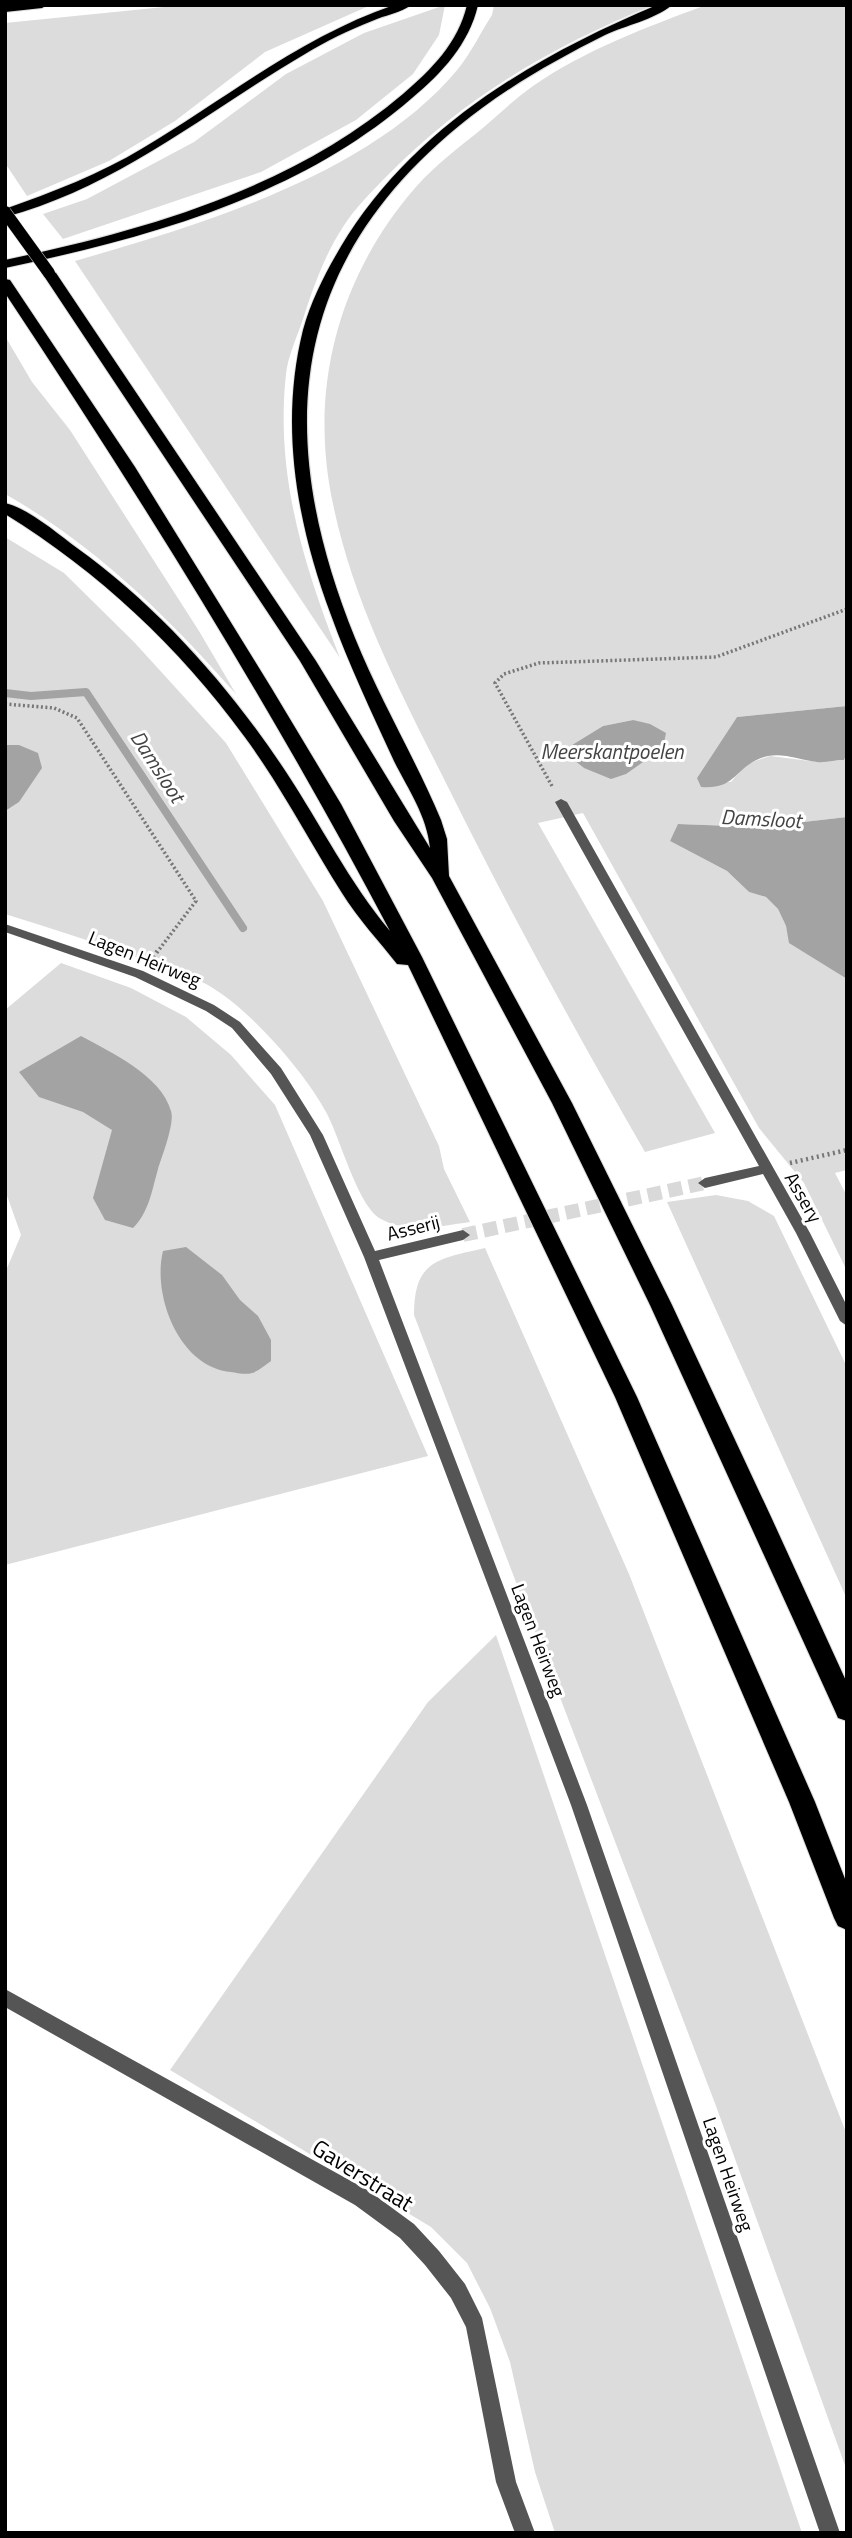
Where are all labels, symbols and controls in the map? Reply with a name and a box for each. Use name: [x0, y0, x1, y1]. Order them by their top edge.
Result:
water label: Damsloot: [123, 724, 195, 810]
water label: Meerskantpoelen: [540, 735, 684, 767]
water label: Damsloot: [720, 800, 804, 836]
street label: Lagen Heirweg: [84, 922, 206, 994]
street label: Assery: [778, 1166, 830, 1228]
street label: Asserij: [384, 1206, 442, 1248]
street label: Lagen Heirweg: [504, 1579, 574, 1701]
street label: Lagen Heirweg: [696, 2113, 762, 2235]
street label: Gaverstraat: [305, 2130, 421, 2220]

